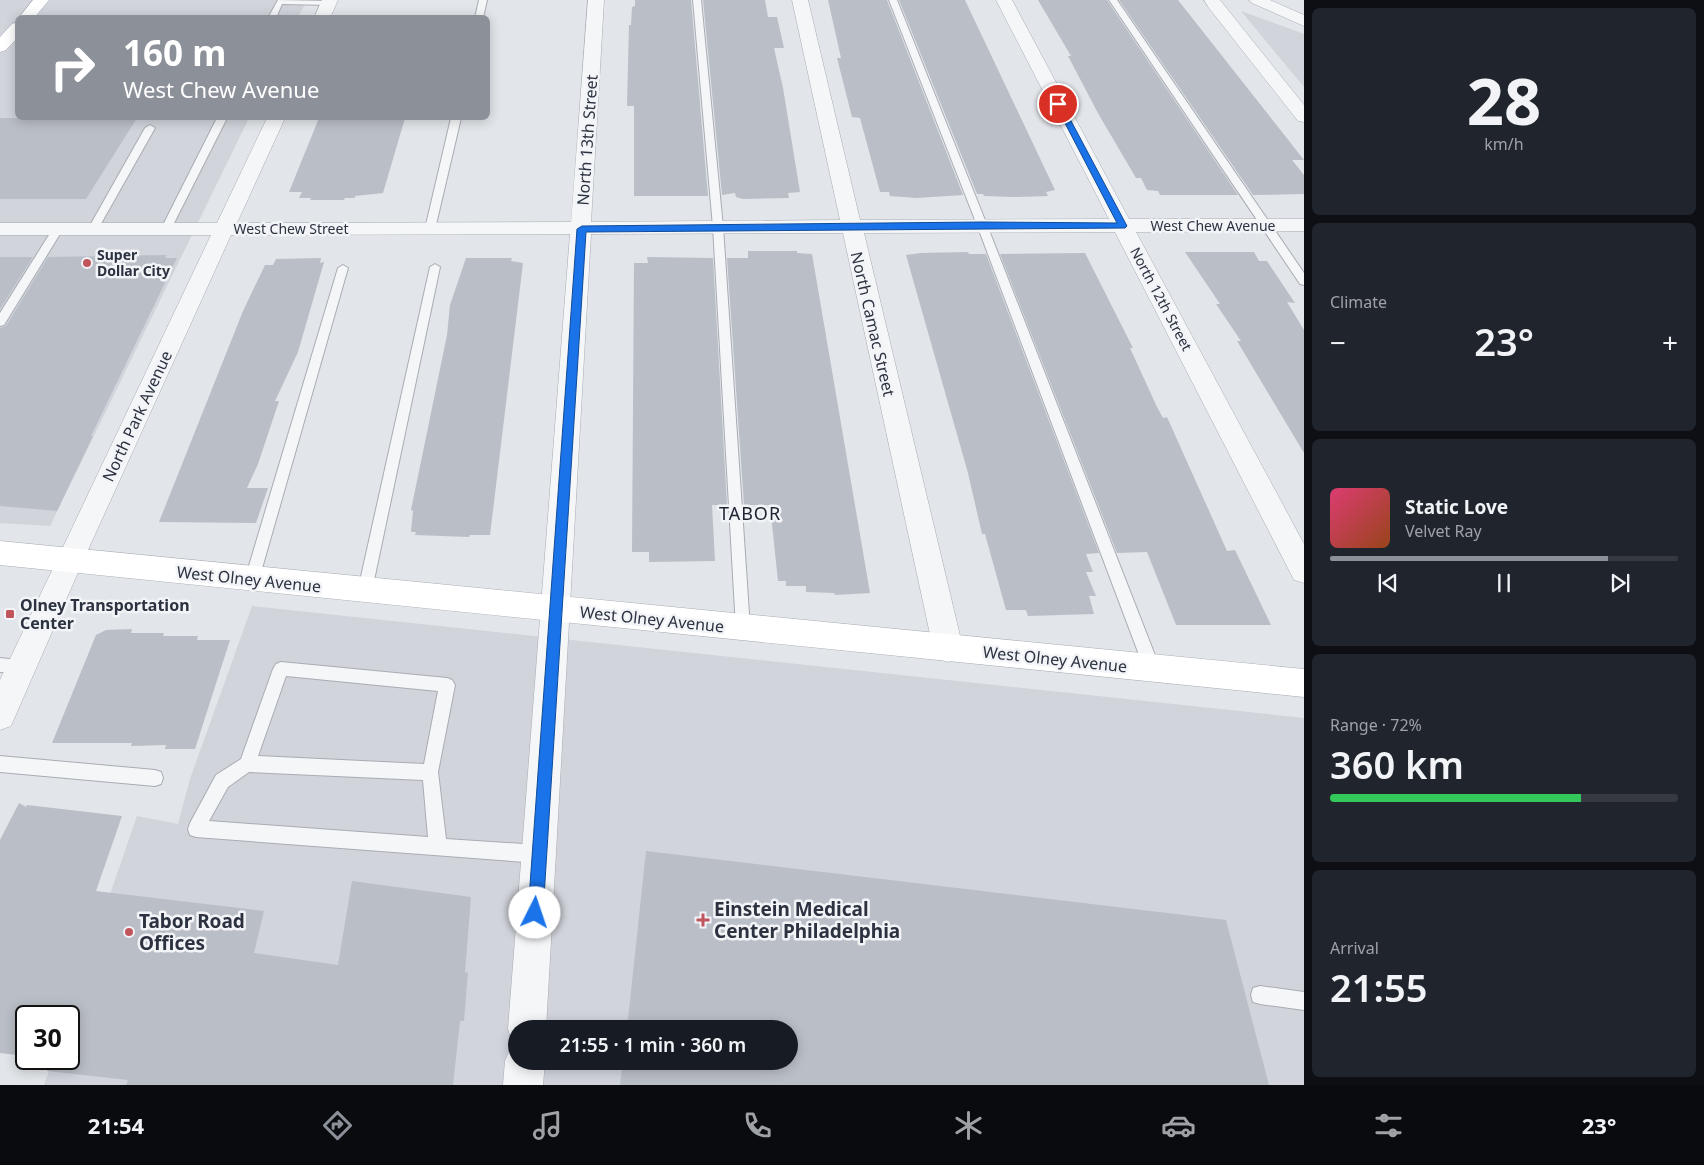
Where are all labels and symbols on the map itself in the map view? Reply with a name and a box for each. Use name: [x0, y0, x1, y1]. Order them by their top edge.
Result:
street label: North 13th Street: [571, 74, 603, 206]
pin: [1037, 83, 1079, 125]
street label: West Chew Avenue: [1151, 216, 1276, 235]
street label: West Chew Street: [234, 219, 348, 238]
street label: North 12th Street: [1126, 244, 1197, 354]
place label: Super Dollar City: [97, 245, 170, 280]
street label: North Camac Street: [846, 250, 900, 399]
marker: Super Dollar City: [81, 257, 93, 269]
street label: North Park Avenue: [97, 347, 177, 485]
district label: TABOR: [719, 501, 781, 525]
street label: West Olney Avenue: [176, 560, 322, 598]
place label: Olney Transportation Center: [20, 594, 190, 634]
street label: West Olney Avenue: [579, 600, 725, 638]
marker: Olney Transportation Center: [4, 608, 16, 620]
street label: West Olney Avenue: [982, 640, 1128, 678]
position arrow: [508, 886, 560, 938]
place label: Einstein Medical Center Philadelphia: [714, 896, 900, 944]
place label: Tabor Road Offices: [139, 908, 245, 956]
marker: Einstein Medical Center Philadelphia: [696, 913, 710, 927]
marker: Tabor Road Offices: [123, 926, 135, 938]
speed limit sign: 30: [15, 1005, 80, 1070]

